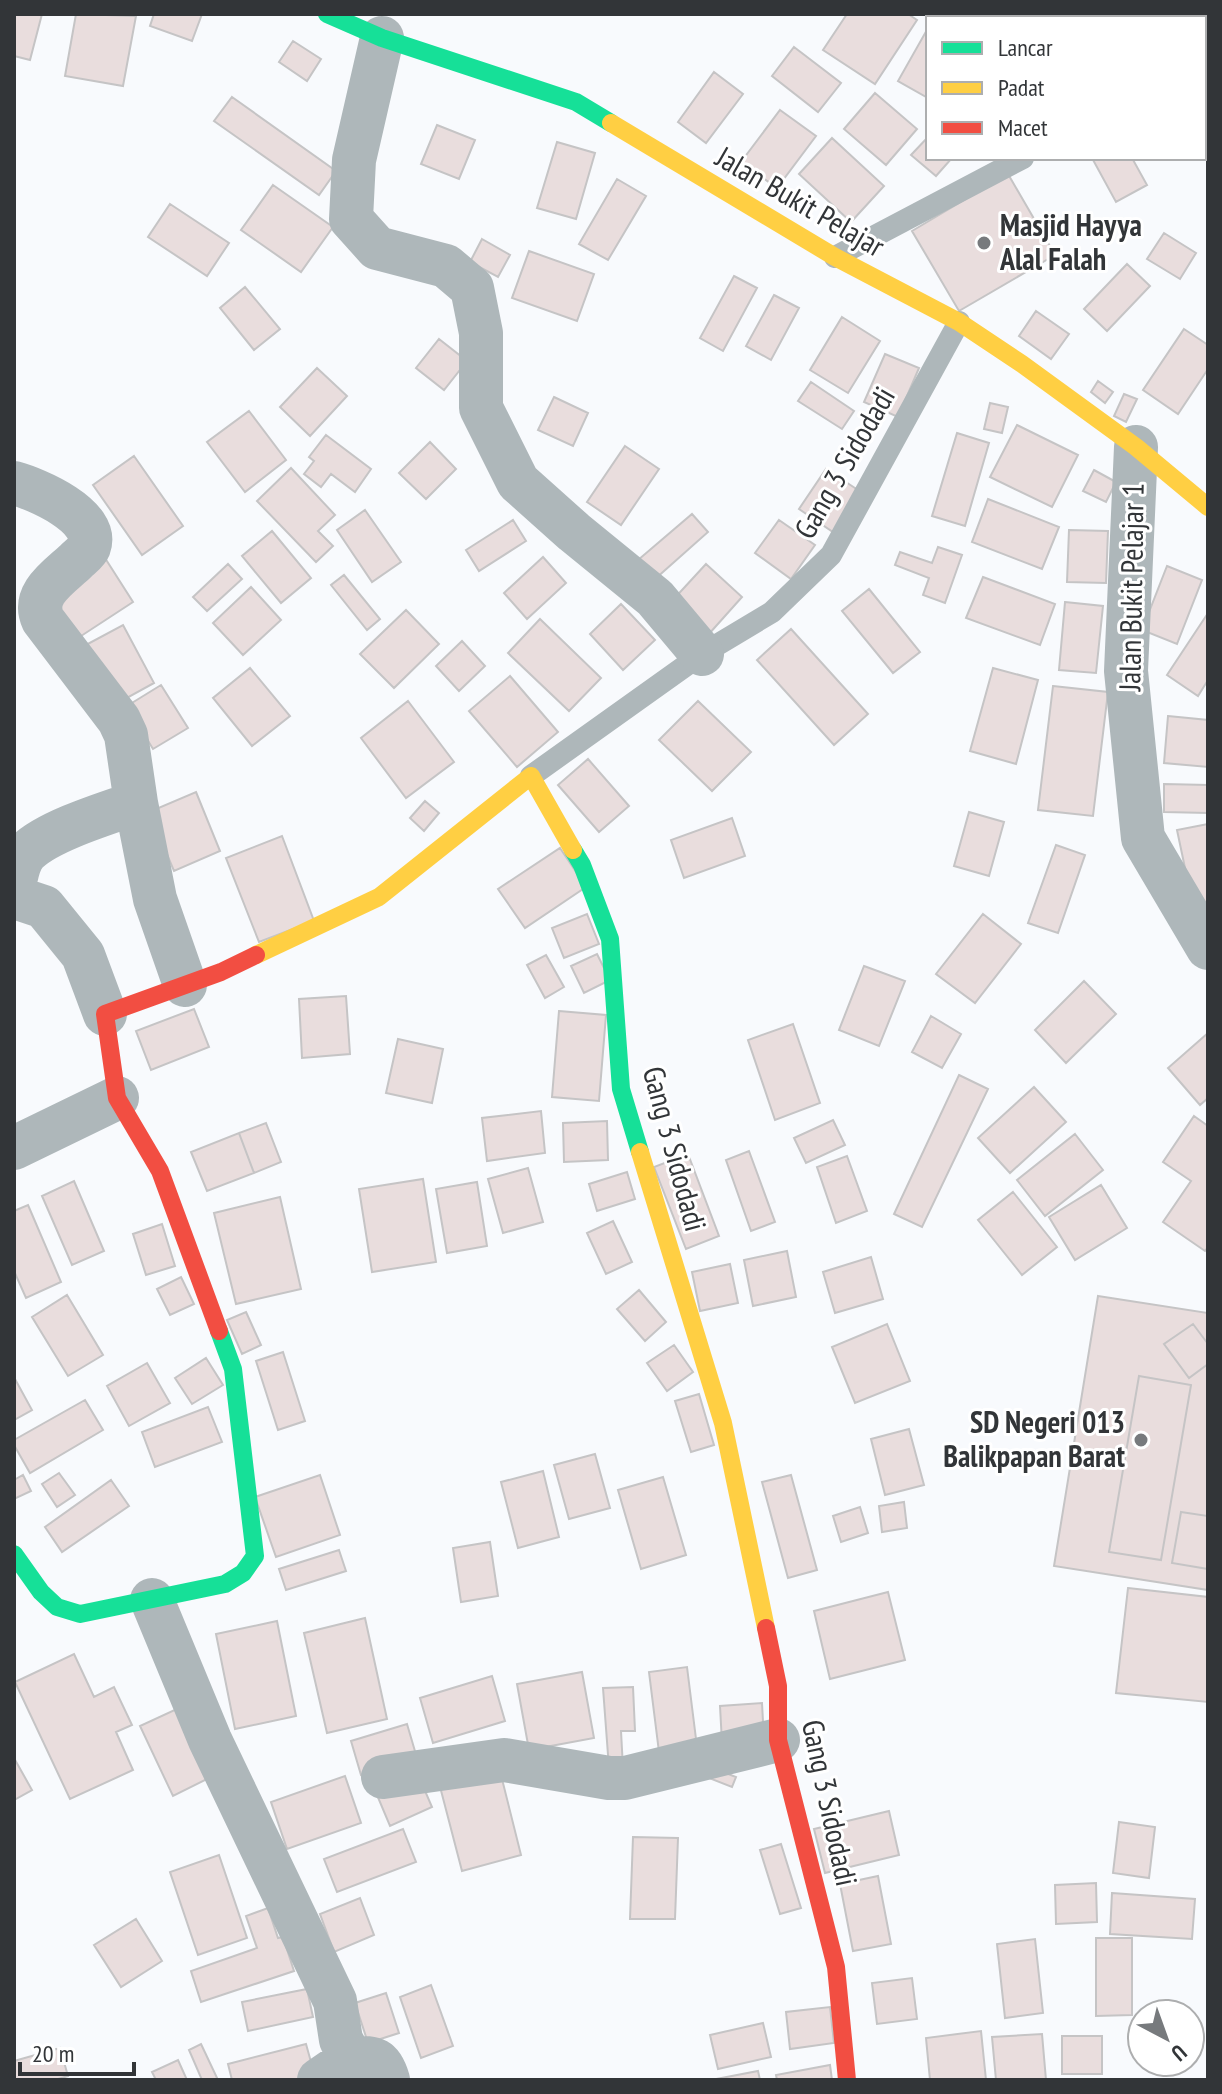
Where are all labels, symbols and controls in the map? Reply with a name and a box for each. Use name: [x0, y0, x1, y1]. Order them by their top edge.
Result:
legend: [926, 16, 1206, 160]
text: Lancar: [998, 32, 1053, 63]
text: Padat: [998, 72, 1045, 103]
text: Macet: [998, 112, 1048, 143]
street label: Jalan Bukit Pelajar: [709, 136, 893, 265]
place label: Masjid Hayya Alal Falah: [999, 205, 1142, 278]
marker: Masjid Hayya Alal Falah: [975, 234, 993, 252]
street label: Gang 3 Sidodadi: [785, 379, 903, 545]
street label: Jalan Bukit Pelajar 1: [1109, 483, 1152, 692]
street label: Gang 3 Sidodadi: [635, 1062, 716, 1235]
place label: SD Negeri 013 Balikpapan Barat: [943, 1402, 1125, 1475]
marker: SD Negeri 013 Balikpapan Barat: [1132, 1431, 1150, 1449]
street label: Gang 3 Sidodadi: [794, 1716, 867, 1889]
north arrow: [1126, 1998, 1206, 2078]
scale bar: [20, 2026, 134, 2076]
text: 20 m: [32, 2038, 74, 2069]
text: U: [1166, 2039, 1193, 2067]

